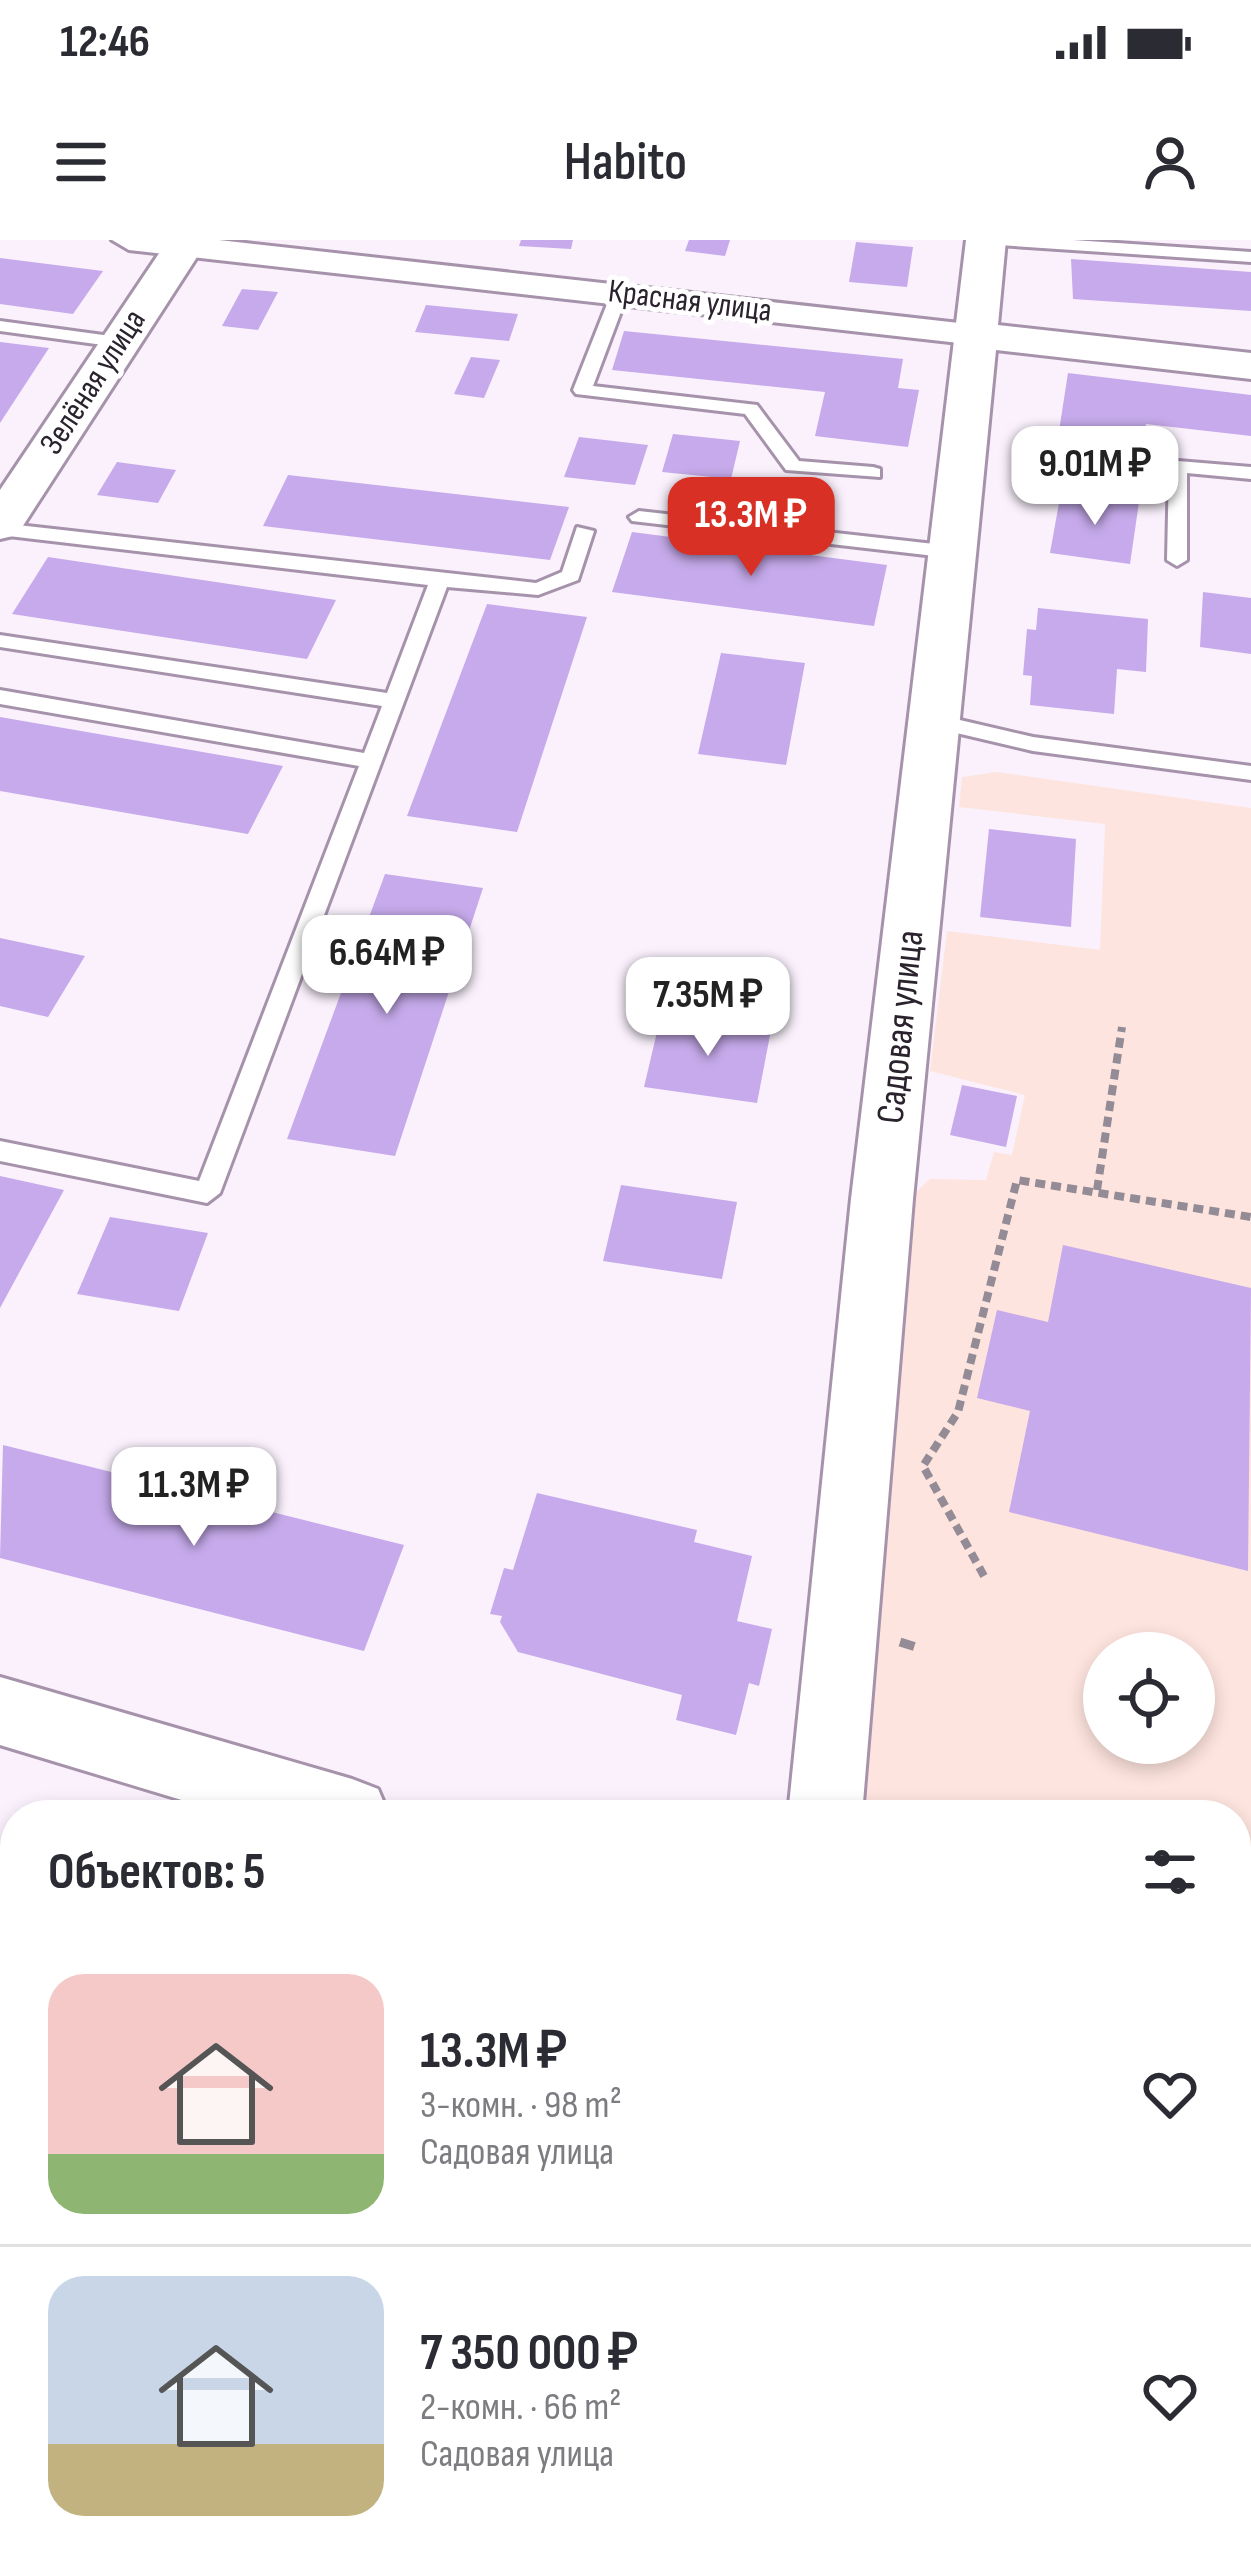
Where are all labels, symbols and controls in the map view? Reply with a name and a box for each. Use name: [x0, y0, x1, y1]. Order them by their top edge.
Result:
text: 12:46: [60, 15, 150, 70]
icon: menu: [48, 129, 114, 195]
icon: person: [1137, 129, 1203, 195]
text: Habito: [564, 130, 687, 195]
street label: Красная улица: [606, 271, 774, 331]
street label: Зелёная улица: [31, 302, 155, 462]
pin: 9.01M ₽: [984, 426, 1206, 528]
text: 9.01M ₽: [1038, 441, 1152, 488]
pin: 13.3M ₽: [640, 477, 862, 579]
text: 13.3M ₽: [695, 492, 807, 539]
pin: 6.64M ₽: [276, 915, 498, 1017]
street label: Садовая улица: [867, 928, 935, 1126]
text: 6.64M ₽: [329, 930, 445, 977]
pin: 7.35M ₽: [597, 957, 819, 1059]
text: 7.35M ₽: [653, 972, 763, 1019]
pin: 11.3M ₽: [83, 1447, 305, 1549]
text: 11.3M ₽: [138, 1462, 250, 1509]
map controls: [1083, 1632, 1215, 1764]
button: locate: [1083, 1632, 1215, 1764]
icon: filters: [1137, 1839, 1203, 1905]
text: Объектов: 5: [48, 1842, 266, 1903]
text: 13.3M ₽: [420, 2021, 567, 2082]
icon: home: [144, 2022, 288, 2166]
icon: heart: [1137, 2061, 1203, 2127]
text: 3-комн. · 98 m²: [420, 2082, 622, 2129]
text: Садовая улица: [420, 2129, 614, 2176]
text: 7 350 000 ₽: [420, 2323, 638, 2384]
icon: home: [144, 2324, 288, 2468]
icon: heart: [1137, 2363, 1203, 2429]
text: 2-комн. · 66 m²: [420, 2384, 621, 2431]
text: Садовая улица: [420, 2431, 614, 2478]

